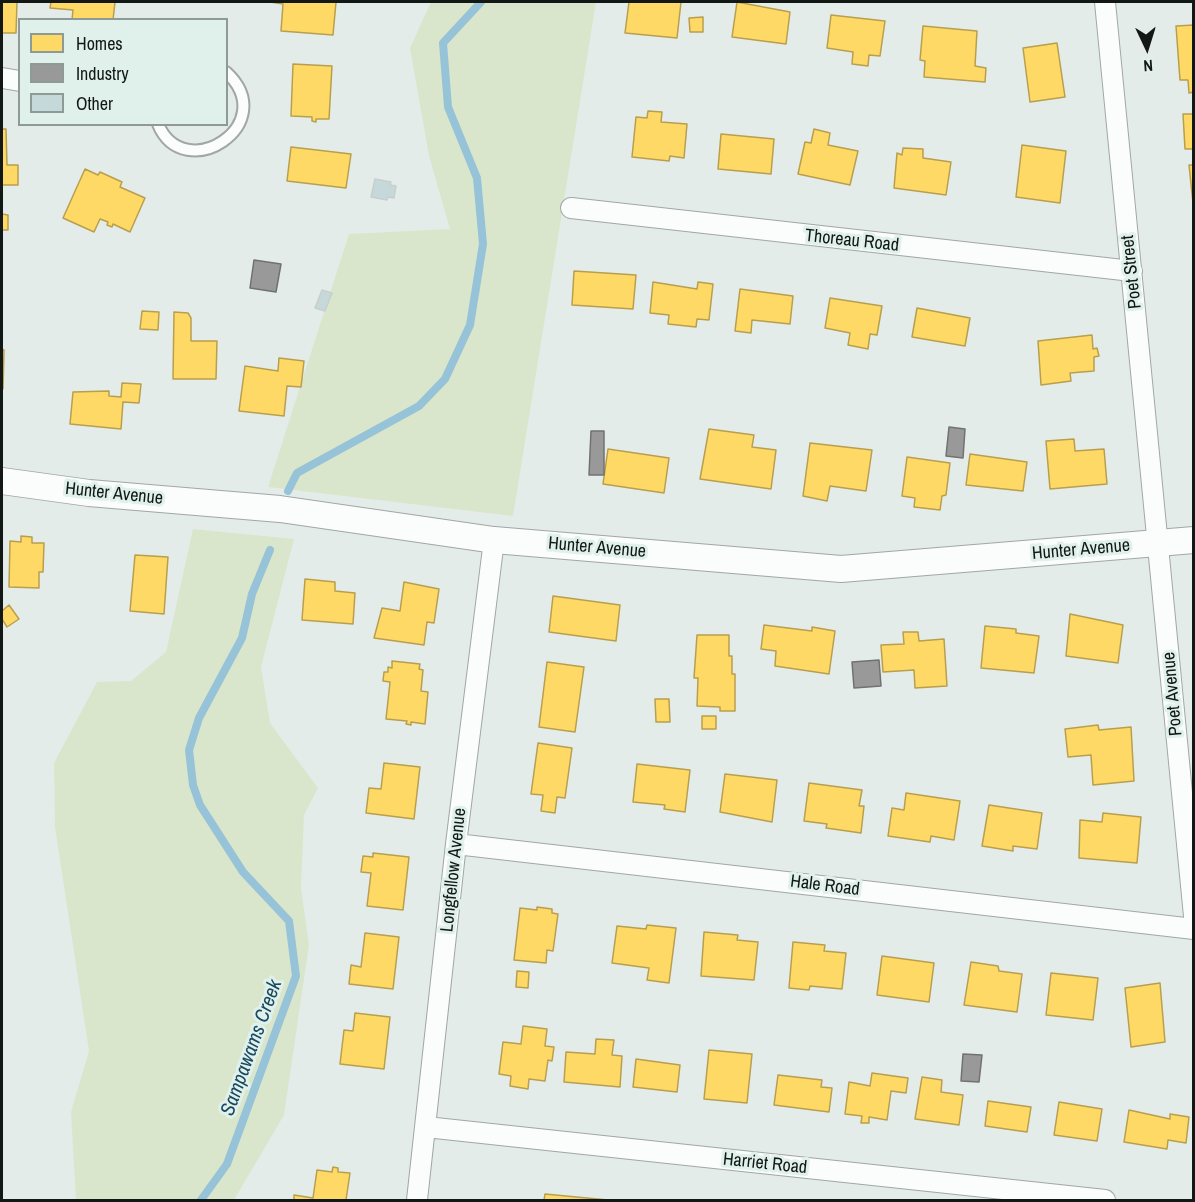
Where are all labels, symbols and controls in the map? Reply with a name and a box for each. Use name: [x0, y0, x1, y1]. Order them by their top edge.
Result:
legend: [18, 18, 228, 126]
north arrow: [1117, 18, 1177, 78]
text: Homes: [76, 31, 123, 56]
text: N: [1143, 55, 1154, 77]
text: Industry: [76, 61, 129, 86]
text: Other: [76, 91, 113, 116]
street label: Thoreau Road: [804, 225, 900, 257]
street label: Poet Street: [1117, 234, 1147, 310]
street label: Hunter Avenue: [64, 478, 164, 510]
street label: Hunter Avenue: [547, 533, 647, 563]
street label: Hunter Avenue: [1031, 535, 1131, 565]
street label: Poet Avenue: [1159, 651, 1187, 737]
street label: Longfellow Avenue: [437, 807, 471, 933]
street label: Hale Road: [789, 871, 861, 901]
water label: Sampawams Creek: [216, 977, 288, 1119]
street label: Harriet Road: [722, 1149, 808, 1179]

